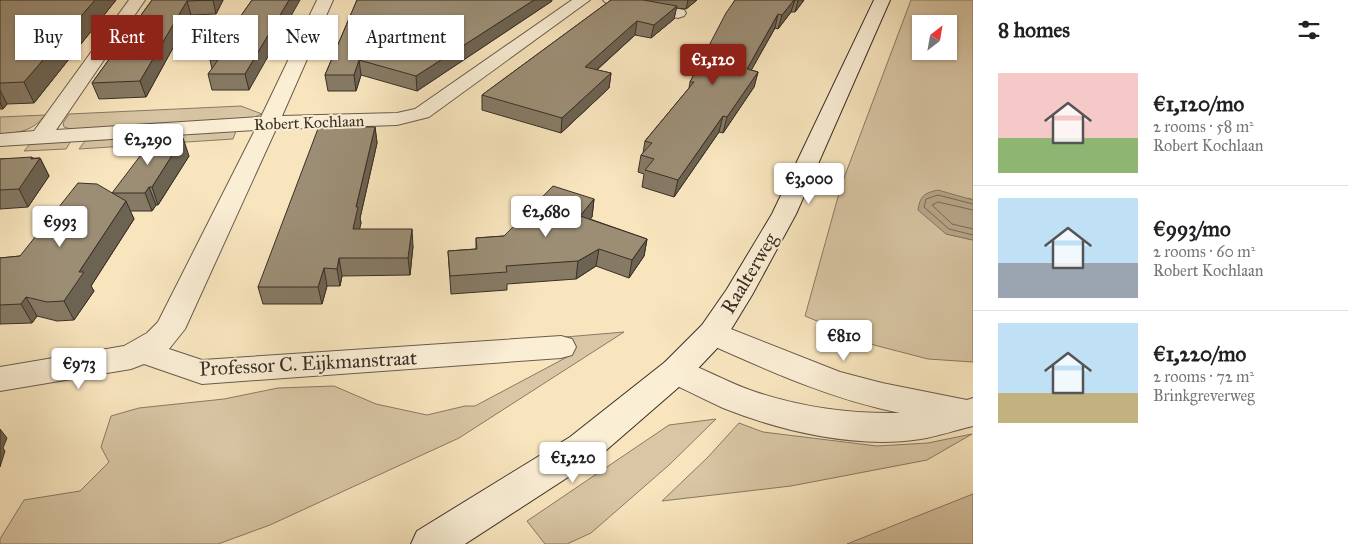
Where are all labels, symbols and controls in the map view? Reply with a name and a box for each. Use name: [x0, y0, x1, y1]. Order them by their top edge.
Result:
chip: Buy: [15, 15, 81, 60]
chip: Rent: [91, 15, 163, 60]
chip: Filters: [173, 15, 258, 60]
chip: New: [268, 15, 338, 60]
chip: Apartment: [348, 15, 464, 60]
north arrow: [912, 15, 958, 60]
map controls: [912, 15, 957, 60]
icon: filters: [1295, 16, 1323, 44]
text: 8 homes: [998, 17, 1070, 43]
pin: €1,120: [672, 44, 754, 86]
text: €1,120: [691, 50, 735, 69]
text: €1,120/mo: [1153, 91, 1244, 117]
icon: home: [1038, 93, 1098, 153]
street label: Robert Kochlaan: [254, 111, 365, 134]
text: 2 rooms · 58 m²: [1153, 117, 1254, 136]
pin: €2,290: [107, 124, 189, 166]
text: €2,290: [124, 130, 172, 149]
text: Robert Kochlaan: [1153, 136, 1263, 155]
pin: €3,000: [768, 162, 850, 205]
text: €3,000: [785, 169, 833, 188]
pin: €2,680: [505, 196, 587, 238]
text: €2,680: [522, 202, 570, 221]
pin: €993: [30, 206, 90, 248]
text: €993: [43, 212, 77, 231]
text: €993/mo: [1153, 216, 1231, 242]
icon: home: [1038, 218, 1098, 278]
street label: Raalterweg: [716, 228, 784, 318]
text: 2 rooms · 60 m²: [1153, 242, 1255, 261]
text: Robert Kochlaan: [1153, 261, 1263, 280]
pin: €810: [814, 320, 874, 362]
text: €810: [827, 326, 861, 345]
text: €1,220/mo: [1153, 341, 1246, 367]
icon: home: [1038, 343, 1098, 403]
street label: Professor C. Eijkmanstraat: [198, 345, 418, 381]
pin: €973: [49, 348, 109, 390]
text: €973: [62, 354, 96, 373]
text: 2 rooms · 72 m²: [1153, 367, 1254, 386]
text: Brinkgreverweg: [1153, 386, 1255, 405]
pin: €1,220: [532, 442, 614, 484]
text: €1,220: [550, 448, 596, 467]

